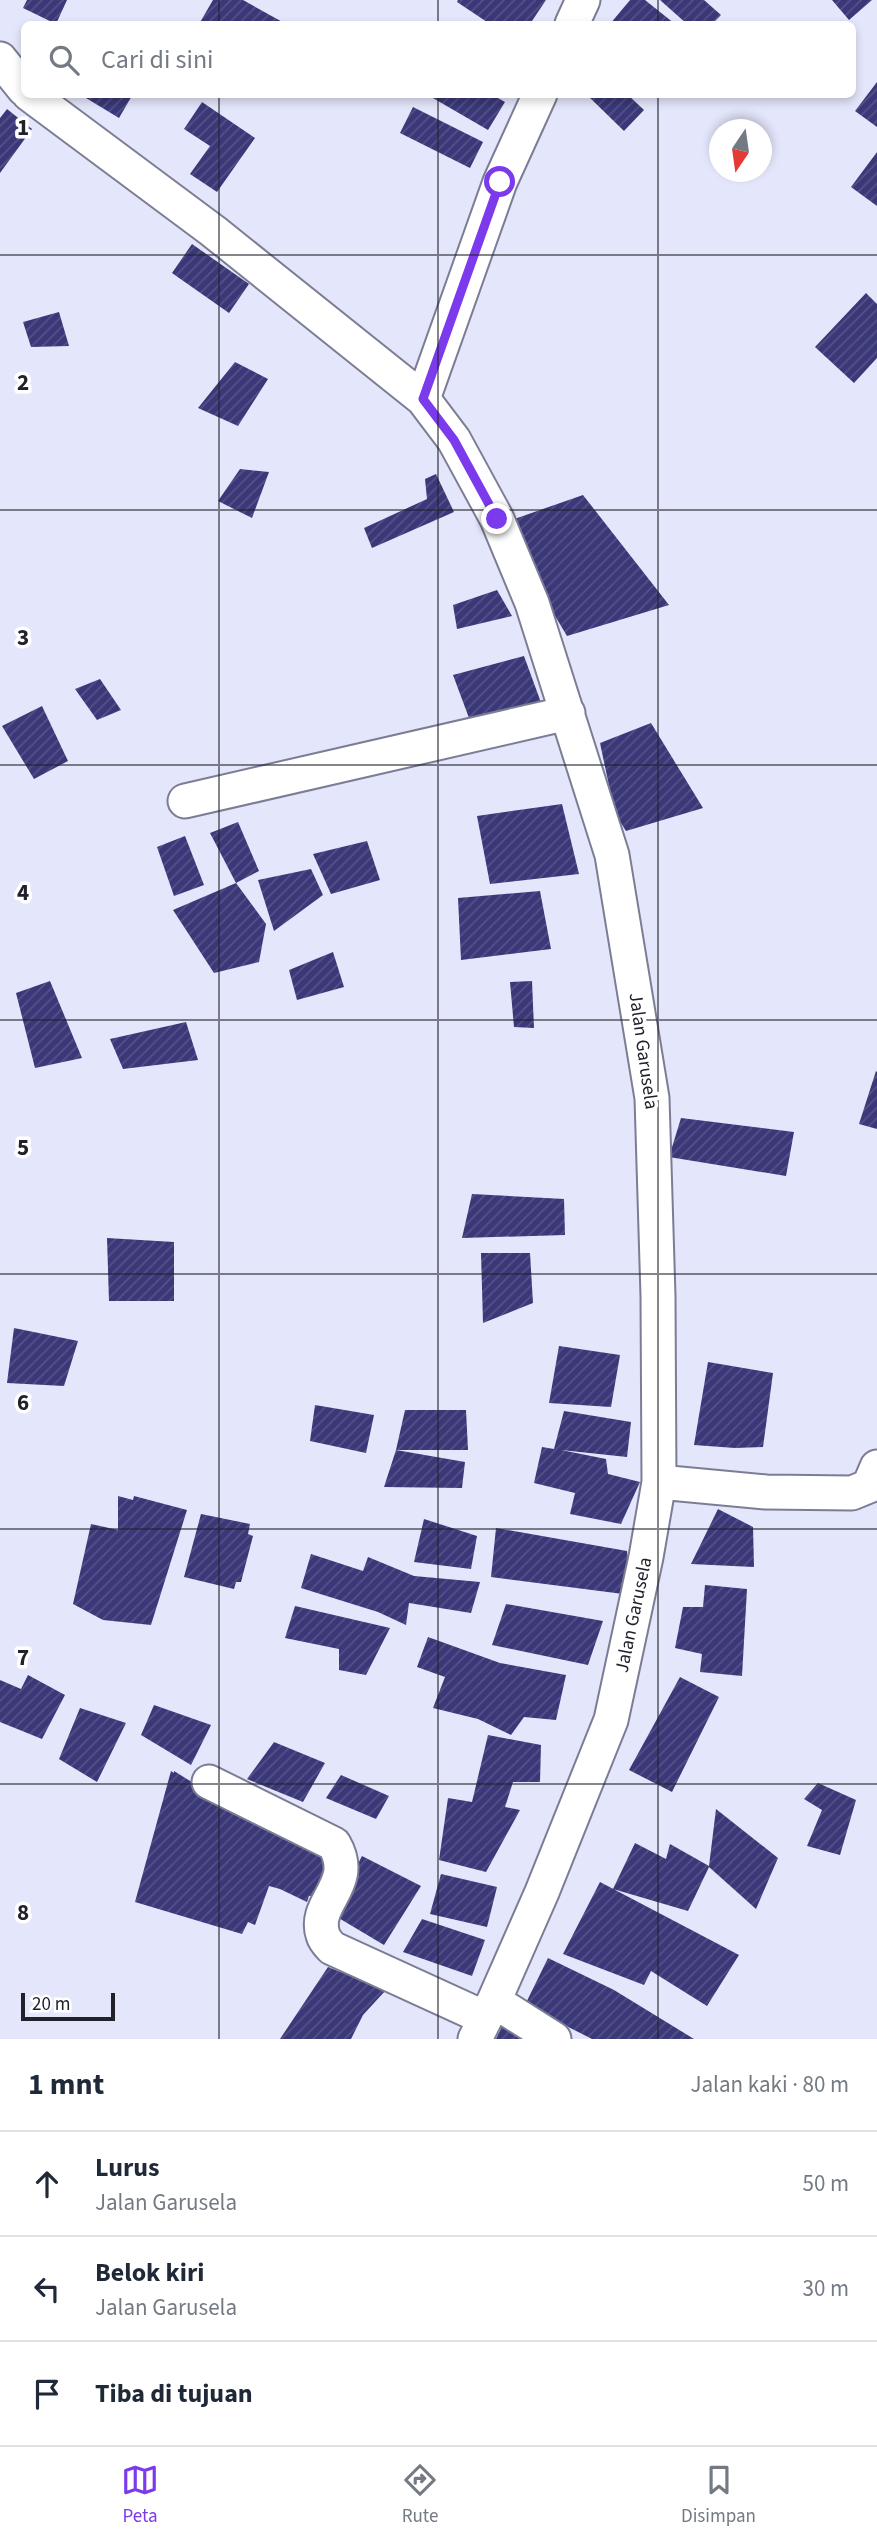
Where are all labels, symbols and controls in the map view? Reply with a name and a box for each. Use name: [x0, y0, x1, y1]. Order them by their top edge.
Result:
search box: [21, 21, 856, 98]
icon: search: [45, 41, 83, 79]
text: Cari di sini: [101, 41, 214, 78]
text: 1: [17, 111, 29, 144]
north arrow: [709, 119, 772, 182]
route start: [484, 166, 515, 197]
text: 2: [17, 366, 29, 399]
route end: [481, 503, 512, 534]
text: 3: [17, 621, 29, 654]
text: 4: [17, 876, 29, 909]
street label: Jalan Garusela: [621, 991, 665, 1111]
text: 5: [17, 1131, 29, 1164]
text: 6: [17, 1386, 29, 1419]
street label: Jalan Garusela: [609, 1555, 659, 1675]
text: 7: [17, 1641, 29, 1674]
text: 8: [17, 1896, 29, 1929]
scale bar: [21, 1990, 116, 2022]
text: 20 m: [32, 1991, 70, 2018]
text: 1 mnt: [28, 2063, 104, 2106]
text: Jalan kaki · 80 m: [691, 2068, 849, 2101]
text: Lurus: [95, 2149, 160, 2186]
icon: ahead: [28, 2165, 66, 2203]
text: 50 m: [802, 2167, 849, 2200]
text: Jalan Garusela: [95, 2186, 237, 2219]
text: Belok kiri: [95, 2254, 204, 2291]
icon: left: [28, 2270, 66, 2308]
text: 30 m: [802, 2272, 849, 2305]
text: Jalan Garusela: [95, 2291, 237, 2324]
icon: arrive: [28, 2375, 66, 2413]
text: Tiba di tujuan: [95, 2375, 253, 2412]
tab: Peta: [121, 2461, 159, 2530]
tab: Rute: [401, 2461, 439, 2530]
tab: Disimpan: [681, 2461, 756, 2530]

